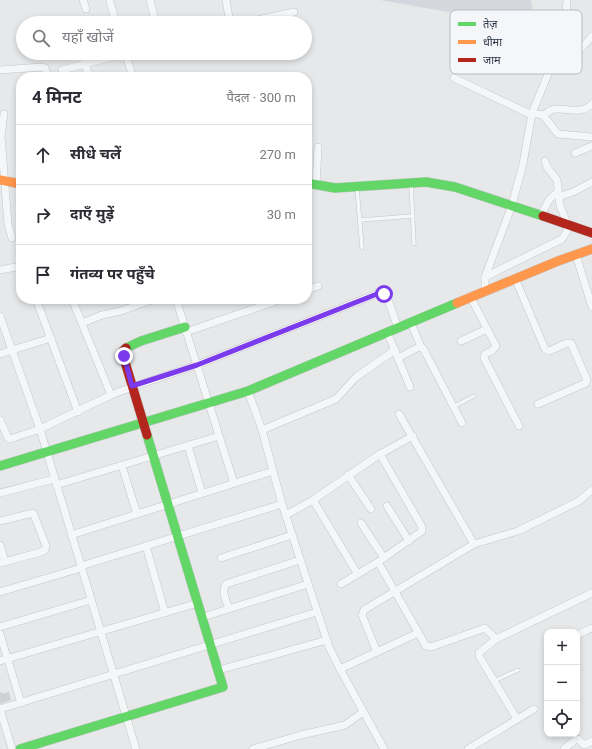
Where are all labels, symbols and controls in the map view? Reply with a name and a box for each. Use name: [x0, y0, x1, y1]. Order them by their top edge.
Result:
legend: [450, 10, 582, 74]
search box: [16, 16, 312, 60]
text: तेज़: [483, 18, 498, 31]
icon: search: [30, 27, 52, 49]
text: यहाँ खोजें: [62, 28, 114, 46]
text: धीमा: [483, 36, 502, 49]
text: जाम: [483, 54, 501, 67]
text: 4 मिनट: [32, 87, 82, 107]
text: पैदल · 300 m: [227, 90, 296, 105]
icon: ahead: [32, 144, 54, 166]
text: सीधे चलें: [70, 145, 121, 163]
text: 270 m: [259, 147, 296, 162]
icon: right: [32, 204, 54, 226]
text: दाएँ मुड़ें: [70, 205, 114, 223]
text: 30 m: [267, 207, 296, 222]
icon: arrive: [32, 264, 54, 286]
text: गंतव्य पर पहुँचे: [70, 265, 155, 283]
route start: [375, 285, 393, 303]
route end: [115, 347, 133, 365]
map controls: [544, 629, 580, 737]
button: +: [544, 629, 580, 665]
button: −: [544, 665, 580, 701]
button: locate: [544, 701, 580, 737]

